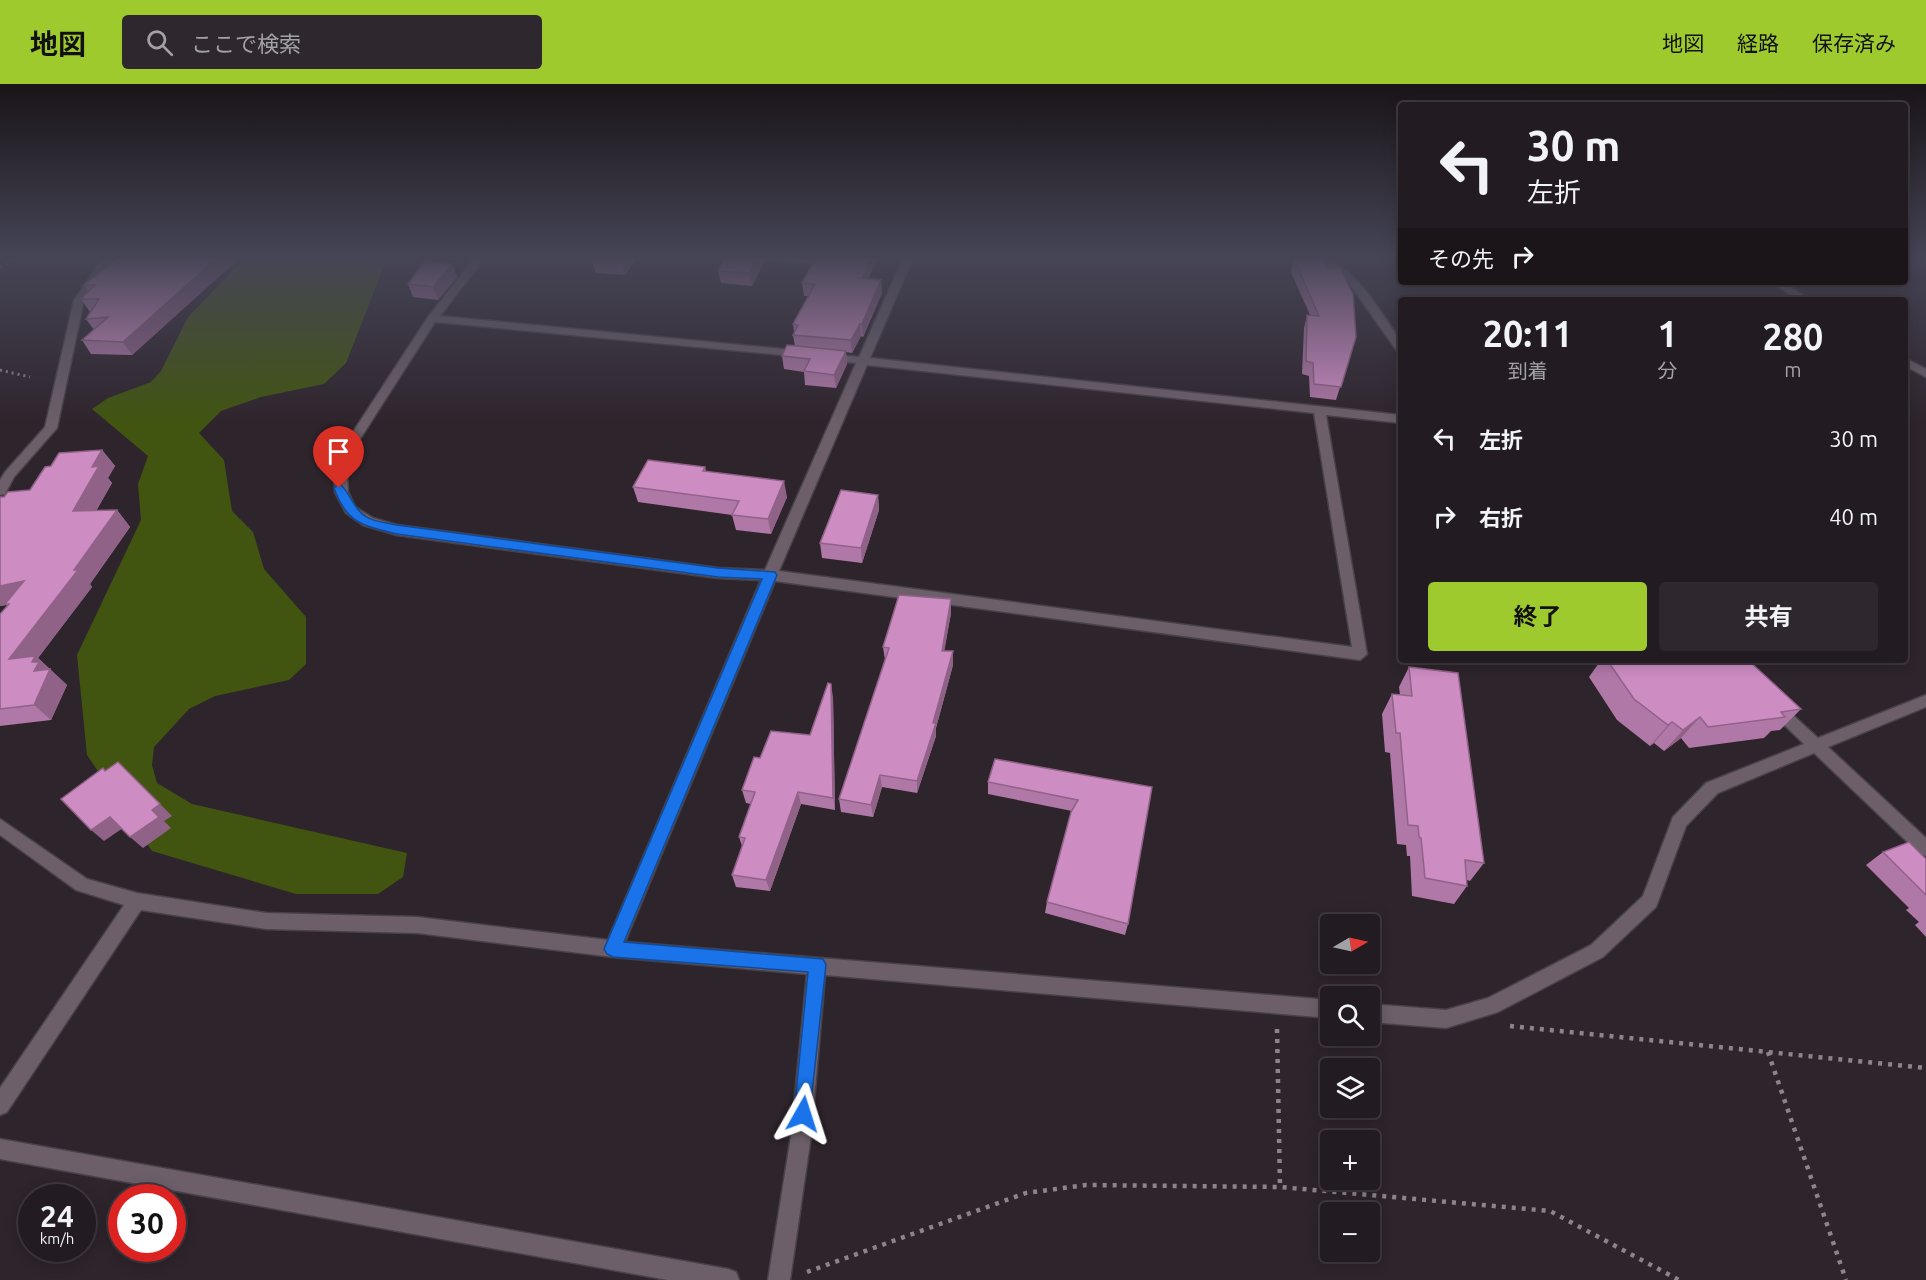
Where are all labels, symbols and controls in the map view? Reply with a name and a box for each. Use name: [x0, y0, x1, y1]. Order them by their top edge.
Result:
search box: [122, 15, 542, 69]
icon: search: [143, 26, 176, 59]
text: 地図: [30, 28, 86, 59]
text: ここで検索: [191, 31, 301, 56]
text: 地図: [1662, 31, 1704, 55]
text: 経路: [1737, 31, 1779, 55]
text: 保存済み: [1812, 31, 1896, 55]
text: 30 m: [1527, 122, 1621, 169]
icon: left: [1428, 126, 1506, 204]
text: 左折: [1527, 177, 1581, 207]
icon: right: [1506, 240, 1539, 273]
text: その先: [1428, 246, 1494, 271]
text: 20:11: [1483, 313, 1573, 354]
text: 1: [1657, 313, 1678, 354]
text: 280: [1762, 316, 1823, 357]
text: m: [1784, 358, 1802, 381]
text: 到着: [1508, 359, 1548, 382]
text: 分: [1658, 359, 1678, 382]
icon: left: [1428, 422, 1461, 455]
pin: [313, 426, 364, 488]
text: 30 m: [1829, 426, 1878, 451]
text: 左折: [1479, 427, 1523, 452]
icon: arrive: [322, 435, 355, 468]
icon: right: [1428, 500, 1461, 533]
text: 40 m: [1829, 504, 1878, 529]
text: 右折: [1479, 505, 1523, 530]
button: 終了: [1428, 582, 1647, 651]
button: 共有: [1659, 582, 1878, 651]
north arrow: [1320, 914, 1380, 974]
map controls: [1320, 914, 1380, 1262]
button: search: [1320, 986, 1380, 1046]
button: layers: [1320, 1058, 1380, 1118]
position arrow: [771, 1082, 835, 1146]
button: +: [1320, 1130, 1380, 1190]
speed limit sign: 30: [108, 1184, 186, 1262]
text: 24: [40, 1199, 74, 1233]
button: −: [1320, 1202, 1380, 1262]
text: km/h: [40, 1230, 74, 1247]

